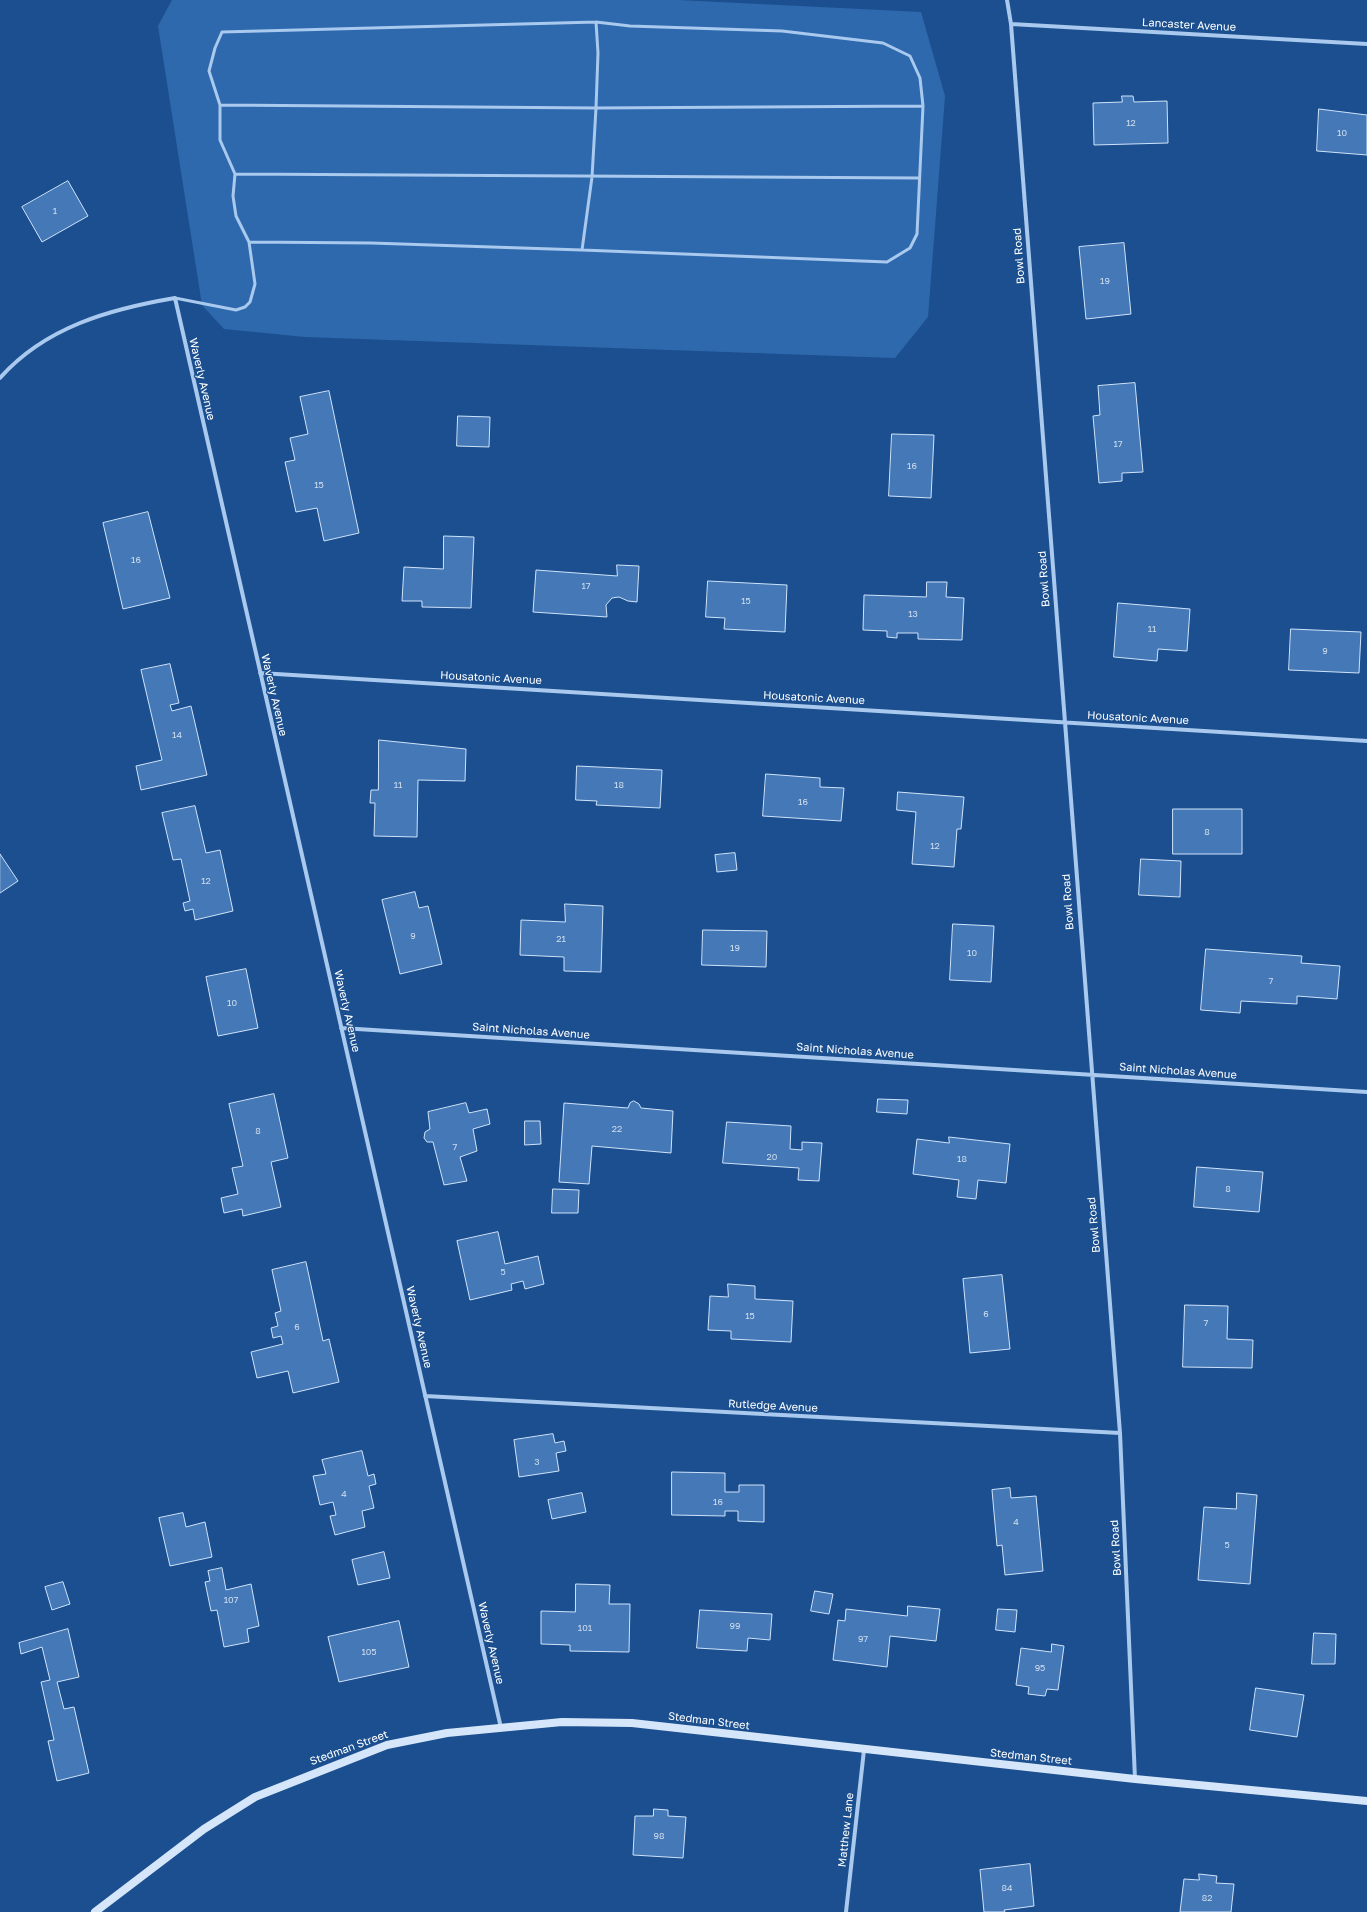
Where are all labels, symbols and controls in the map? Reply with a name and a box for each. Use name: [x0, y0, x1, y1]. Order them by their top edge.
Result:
street label: Lancaster Avenue: [1142, 16, 1236, 34]
house number: 12: [1126, 118, 1136, 128]
house number: 10: [1337, 128, 1347, 138]
house number: 1: [53, 206, 57, 216]
street label: Bowl Road: [1010, 228, 1028, 284]
house number: 19: [1100, 276, 1110, 286]
street label: Waverly Avenue: [186, 337, 218, 421]
house number: 17: [1113, 439, 1123, 449]
house number: 16: [907, 461, 917, 471]
house number: 15: [314, 480, 324, 490]
street label: Bowl Road: [1035, 551, 1053, 607]
house number: 16: [131, 555, 141, 565]
house number: 17: [581, 581, 591, 591]
house number: 15: [741, 596, 751, 606]
house number: 13: [908, 609, 918, 619]
house number: 11: [1148, 624, 1156, 634]
house number: 9: [1322, 646, 1328, 656]
street label: Waverly Avenue: [258, 653, 290, 737]
street label: Housatonic Avenue: [440, 669, 542, 687]
street label: Housatonic Avenue: [763, 689, 865, 707]
street label: Housatonic Avenue: [1087, 709, 1189, 727]
house number: 14: [172, 730, 182, 740]
house number: 11: [394, 780, 402, 790]
house number: 18: [614, 780, 624, 790]
house number: 16: [798, 797, 808, 807]
house number: 8: [1204, 827, 1210, 837]
house number: 12: [930, 841, 940, 851]
street label: Bowl Road: [1059, 874, 1077, 930]
house number: 12: [201, 876, 211, 886]
house number: 9: [410, 931, 416, 941]
house number: 21: [556, 934, 566, 944]
house number: 19: [730, 943, 740, 953]
house number: 10: [967, 948, 977, 958]
street label: Waverly Avenue: [331, 969, 363, 1053]
house number: 7: [1269, 976, 1273, 986]
house number: 10: [227, 998, 237, 1008]
street label: Saint Nicholas Avenue: [472, 1020, 590, 1042]
street label: Saint Nicholas Avenue: [796, 1040, 914, 1062]
street label: Saint Nicholas Avenue: [1119, 1060, 1237, 1082]
house number: 22: [612, 1124, 622, 1134]
house number: 8: [255, 1126, 261, 1136]
house number: 7: [453, 1142, 457, 1152]
house number: 20: [767, 1152, 777, 1162]
house number: 18: [957, 1154, 967, 1164]
house number: 8: [1225, 1184, 1231, 1194]
street label: Bowl Road: [1085, 1197, 1103, 1253]
house number: 5: [500, 1267, 506, 1277]
street label: Waverly Avenue: [403, 1285, 435, 1369]
house number: 6: [983, 1309, 989, 1319]
house number: 15: [745, 1311, 755, 1321]
house number: 7: [1204, 1318, 1208, 1328]
house number: 6: [294, 1322, 300, 1332]
street label: Rutledge Avenue: [728, 1397, 818, 1415]
house number: 3: [534, 1457, 540, 1467]
house number: 4: [341, 1489, 347, 1499]
house number: 16: [713, 1497, 723, 1507]
house number: 4: [1013, 1517, 1019, 1527]
street label: Bowl Road: [1108, 1520, 1124, 1576]
house number: 5: [1224, 1540, 1230, 1550]
house number: 107: [224, 1595, 238, 1605]
street label: Waverly Avenue: [475, 1601, 507, 1685]
house number: 99: [730, 1621, 740, 1631]
house number: 101: [578, 1623, 592, 1633]
house number: 97: [858, 1634, 868, 1644]
house number: 105: [361, 1647, 377, 1657]
house number: 95: [1035, 1663, 1045, 1673]
street label: Stedman Street: [667, 1709, 751, 1733]
street label: Stedman Street: [308, 1728, 390, 1768]
street label: Stedman Street: [989, 1746, 1073, 1768]
street label: Matthew Lane: [836, 1792, 856, 1868]
house number: 98: [654, 1831, 664, 1841]
house number: 84: [1002, 1883, 1012, 1893]
house number: 82: [1202, 1893, 1212, 1903]

